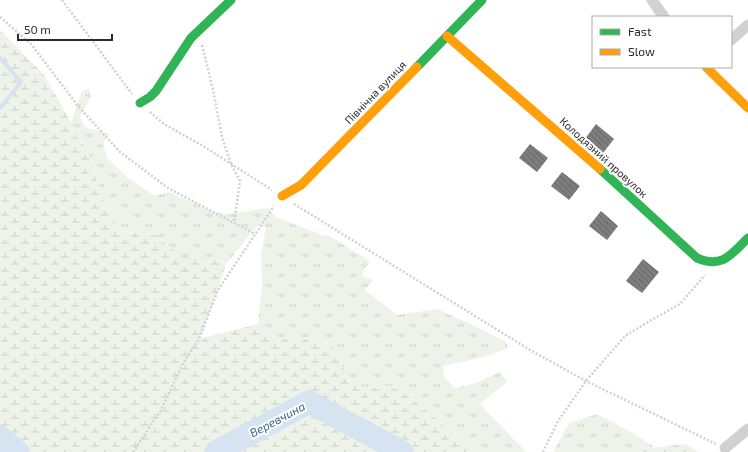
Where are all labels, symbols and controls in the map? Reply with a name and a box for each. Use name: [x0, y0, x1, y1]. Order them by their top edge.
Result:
scale bar: [18, 16, 112, 42]
legend: [592, 16, 732, 68]
text: 50 m: [24, 22, 51, 36]
text: Fast: [628, 24, 652, 38]
text: Slow: [628, 44, 655, 58]
street label: Північна вулиця: [342, 58, 409, 127]
street label: Колодязний провулок: [557, 114, 651, 201]
water label: Веревчина: [247, 398, 307, 439]

